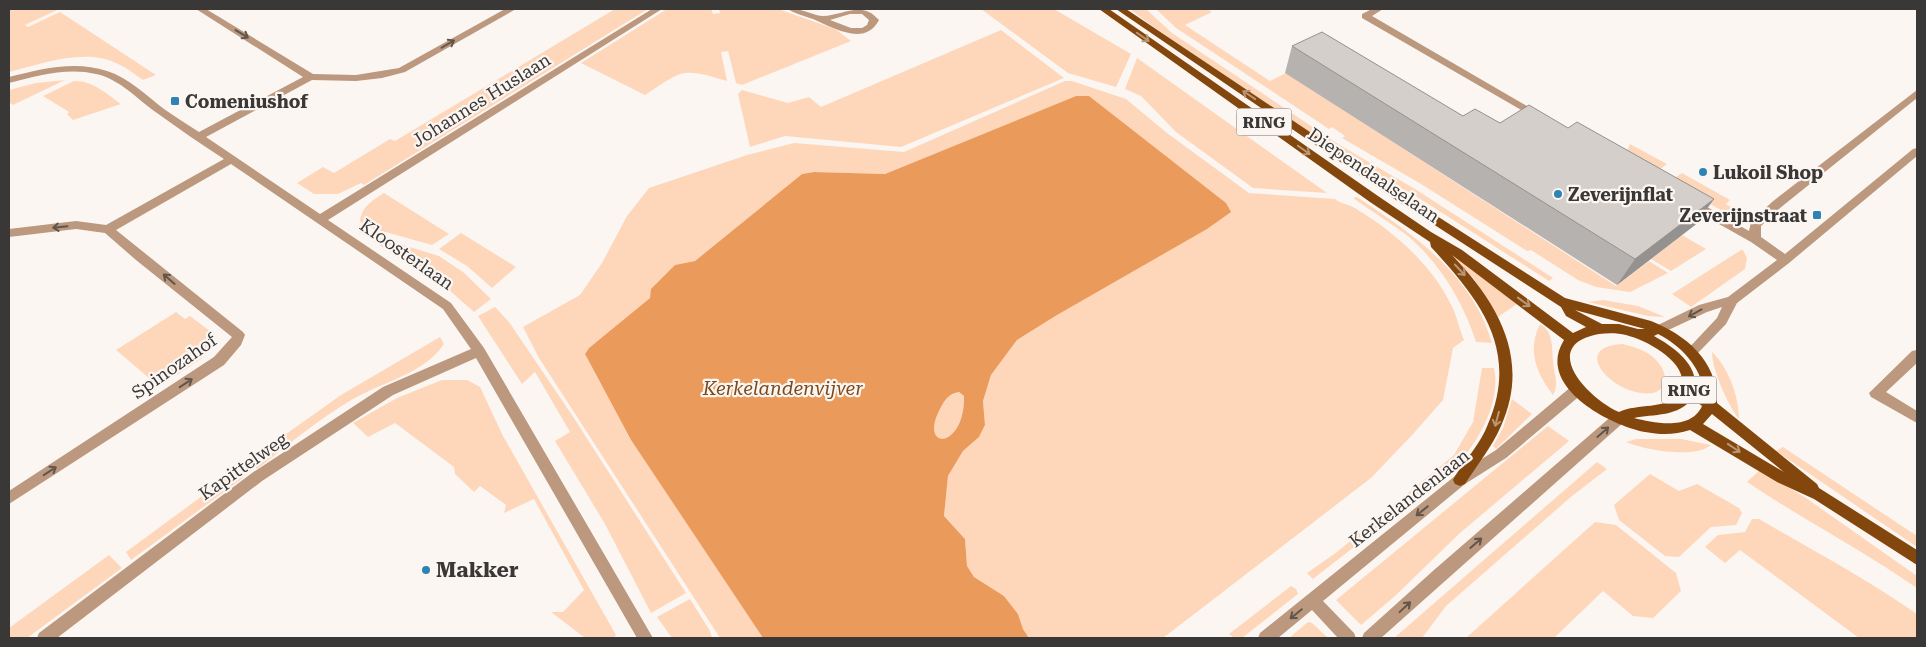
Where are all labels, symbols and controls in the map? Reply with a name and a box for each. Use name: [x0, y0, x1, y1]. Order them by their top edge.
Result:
one-way arrow: [234, 29, 248, 39]
one-way arrow: [1136, 32, 1150, 42]
one-way arrow: [441, 39, 456, 49]
street label: Johannes Huslaan: [408, 49, 555, 151]
one-way arrow: [1242, 90, 1256, 101]
place label: Comeniushof: [185, 91, 309, 112]
marker: Comeniushof: [169, 95, 181, 107]
road number: RING: [1236, 108, 1292, 136]
street label: Diependaalselaan: [1304, 123, 1444, 227]
one-way arrow: [1297, 145, 1311, 155]
place label: Lukoil Shop: [1713, 162, 1823, 183]
marker: Lukoil Shop: [1697, 166, 1709, 178]
place label: Zeverijnflat: [1568, 184, 1673, 205]
marker: Zeverijnflat: [1552, 188, 1564, 200]
place label: Zeverijnstraat: [1680, 205, 1807, 226]
marker: Zeverijnstraat: [1811, 209, 1823, 221]
street label: Kloosterlaan: [356, 214, 458, 294]
one-way arrow: [52, 222, 68, 232]
one-way arrow: [1454, 264, 1466, 277]
one-way arrow: [162, 274, 175, 285]
one-way arrow: [1517, 297, 1530, 308]
one-way arrow: [1689, 308, 1703, 318]
street label: Spinozahof: [127, 328, 221, 403]
road number: RING: [1662, 376, 1716, 404]
one-way arrow: [178, 377, 192, 387]
water label: Kerkelandenvijver: [702, 377, 863, 400]
one-way arrow: [1491, 410, 1501, 426]
one-way arrow: [1596, 426, 1609, 437]
street label: Kapittelweg: [195, 427, 292, 504]
one-way arrow: [1727, 443, 1741, 453]
street label: Kerkelandenlaan: [1345, 444, 1474, 551]
one-way arrow: [42, 466, 56, 476]
one-way arrow: [1416, 505, 1429, 516]
one-way arrow: [1469, 537, 1482, 548]
place label: Makker: [436, 558, 519, 582]
marker: Makker: [420, 564, 432, 576]
one-way arrow: [1398, 601, 1411, 612]
one-way arrow: [1290, 608, 1303, 619]

